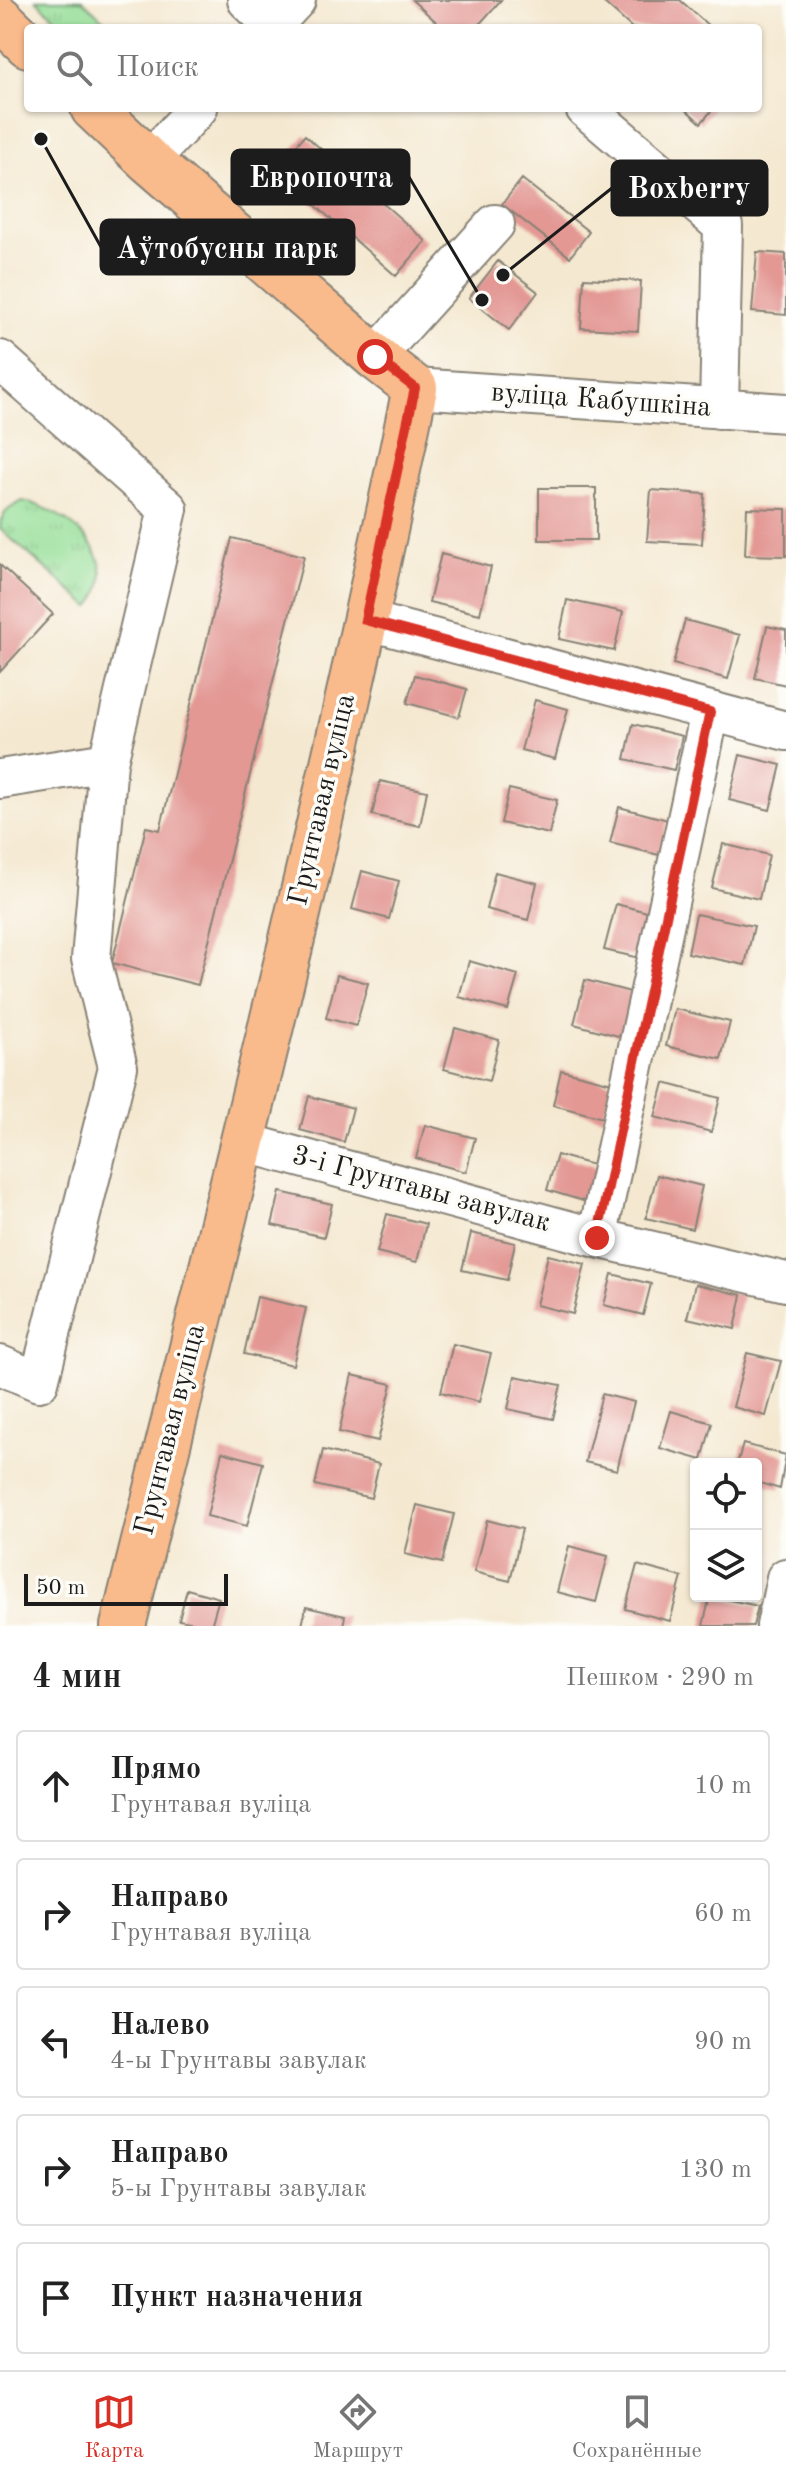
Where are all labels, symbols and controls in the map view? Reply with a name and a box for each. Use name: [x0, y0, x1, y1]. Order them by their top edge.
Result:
search box: [24, 24, 762, 112]
icon: search: [52, 46, 96, 90]
text: Поиск: [116, 53, 199, 83]
callout: Европочта: [232, 150, 409, 204]
callout: Boxberry: [612, 161, 767, 215]
text: Европочта: [249, 164, 393, 194]
text: Boxberry: [628, 175, 750, 205]
callout: Аўтобусны парк: [101, 220, 354, 274]
text: Аўтобусны парк: [116, 235, 338, 265]
route start: [357, 339, 393, 375]
street label: вуліца Кабушкіна: [490, 379, 712, 423]
street label: Грунтавая вуліца: [285, 691, 361, 909]
street label: 3-і Грунтавы завулак: [289, 1142, 553, 1238]
route end: [579, 1220, 615, 1256]
street label: Грунтавая вуліца: [131, 1321, 211, 1538]
map controls: [690, 1458, 762, 1602]
button: locate: [690, 1458, 762, 1530]
button: layers: [690, 1530, 762, 1602]
scale bar: [24, 1570, 228, 1606]
text: 50 m: [36, 1577, 85, 1599]
text: 4 мин: [32, 1661, 122, 1695]
text: Пешком · 290 m: [566, 1665, 754, 1691]
text: Прямо: [110, 1755, 201, 1785]
icon: ahead: [34, 1764, 78, 1808]
text: 10 m: [694, 1773, 752, 1799]
text: Грунтавая вуліца: [110, 1792, 311, 1818]
text: Направо: [110, 1883, 229, 1913]
icon: right: [34, 1892, 78, 1936]
text: 60 m: [694, 1901, 752, 1927]
text: Грунтавая вуліца: [110, 1920, 311, 1946]
text: Налево: [110, 2011, 210, 2041]
icon: left: [34, 2020, 78, 2064]
text: 90 m: [694, 2029, 752, 2055]
text: 4-ы Грунтавы завулак: [110, 2048, 367, 2074]
text: Направо: [110, 2139, 229, 2169]
icon: right: [34, 2148, 78, 2192]
text: 130 m: [679, 2157, 752, 2183]
text: 5-ы Грунтавы завулак: [110, 2176, 367, 2202]
icon: arrive: [34, 2276, 78, 2320]
text: Пункт назначения: [110, 2283, 363, 2313]
tab: Карта: [84, 2390, 144, 2465]
tab: Маршрут: [313, 2390, 403, 2465]
tab: Сохранённые: [572, 2390, 702, 2465]

